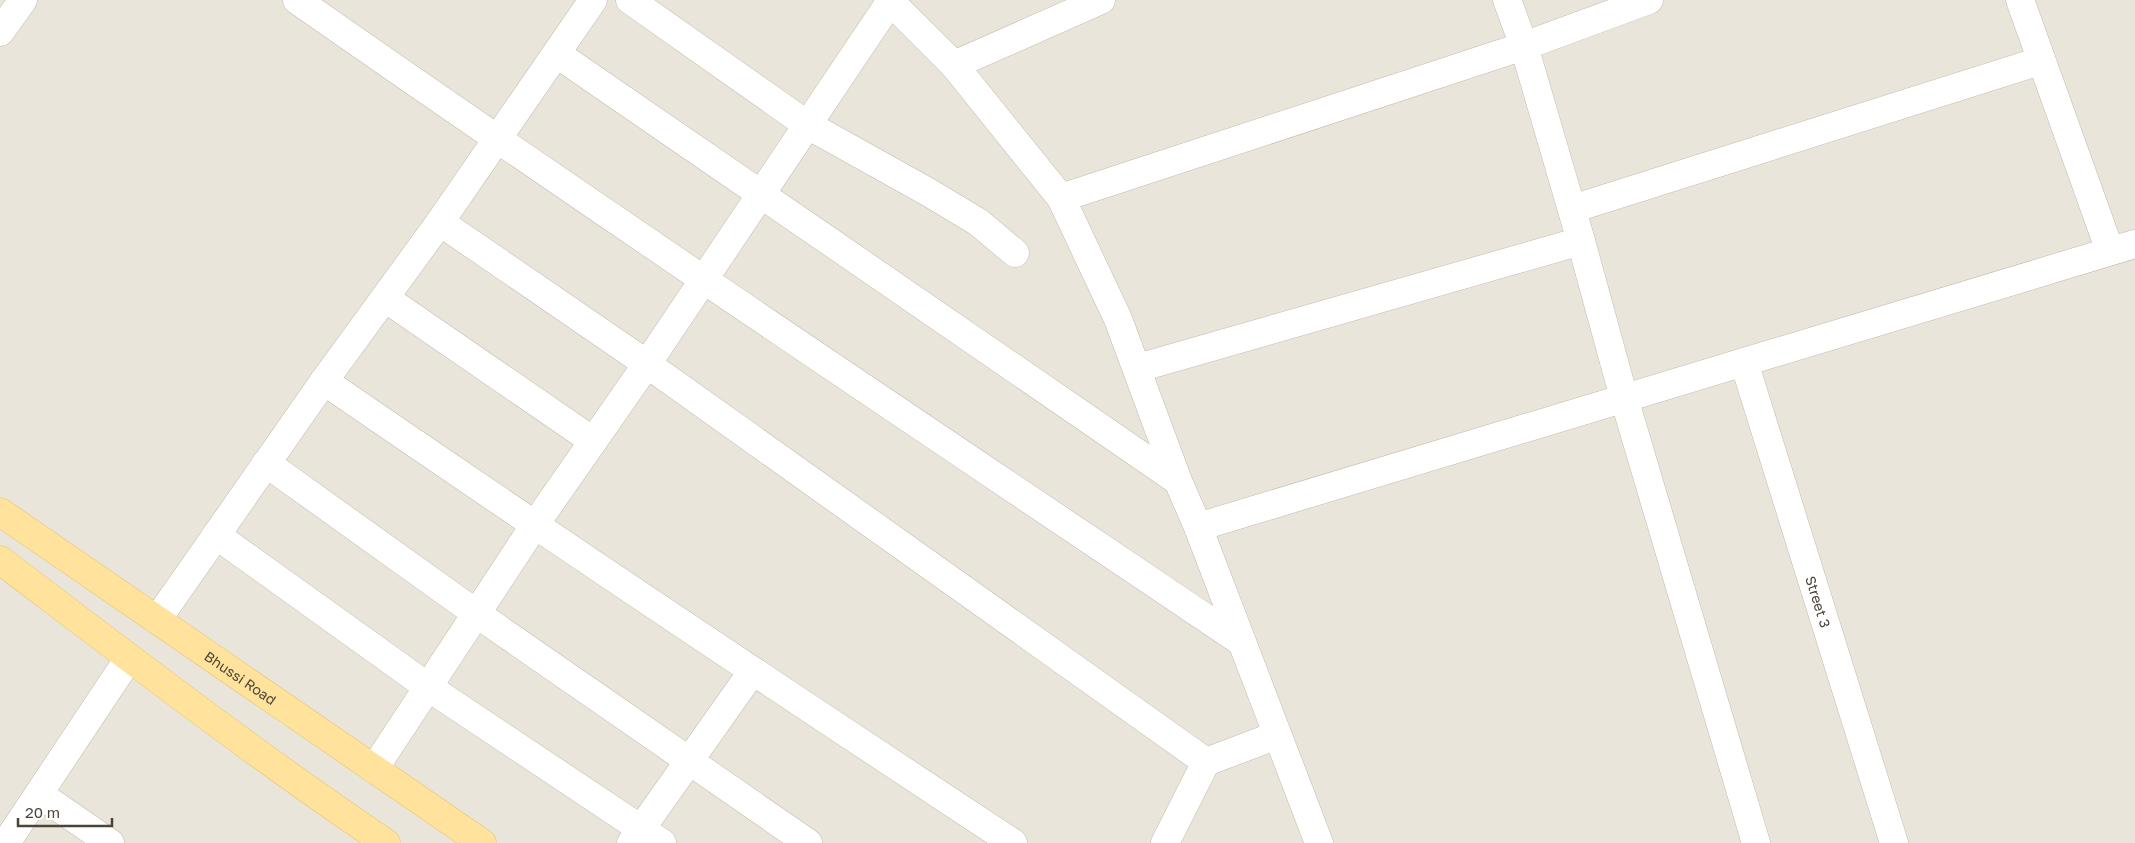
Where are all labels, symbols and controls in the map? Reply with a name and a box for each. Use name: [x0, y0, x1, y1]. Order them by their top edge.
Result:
street label: Street 3: [1803, 574, 1835, 630]
street label: Bhussi Road: [202, 647, 280, 708]
scale bar: [18, 796, 111, 828]
text: 20 m: [25, 803, 60, 821]

